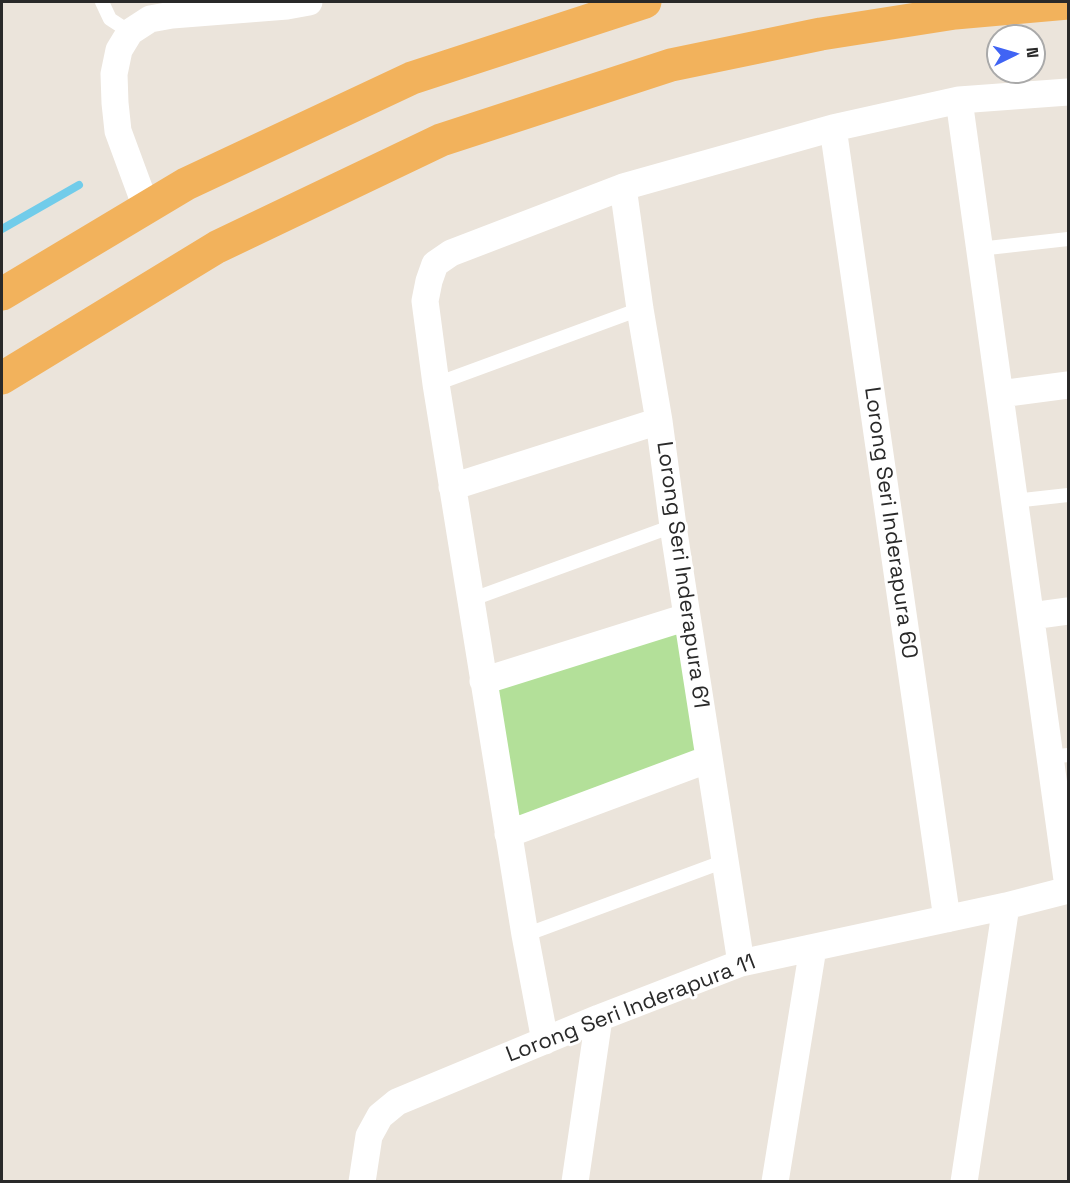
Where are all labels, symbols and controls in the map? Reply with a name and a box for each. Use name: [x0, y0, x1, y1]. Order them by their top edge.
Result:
north arrow: [986, 24, 1046, 84]
text: N: [1022, 46, 1043, 59]
street label: Lorong Seri Inderapura 60: [858, 385, 922, 661]
street label: Lorong Seri Inderapura 61: [650, 440, 714, 710]
street label: Lorong Seri Inderapura 11: [503, 949, 759, 1069]

